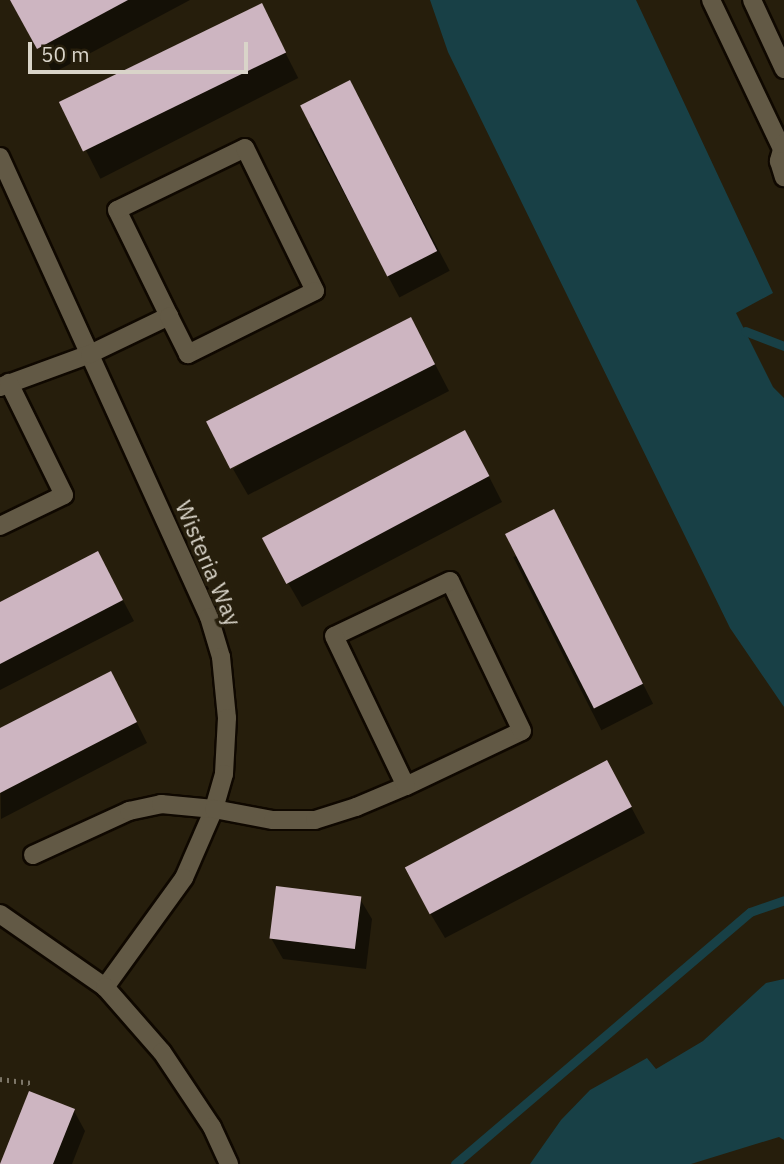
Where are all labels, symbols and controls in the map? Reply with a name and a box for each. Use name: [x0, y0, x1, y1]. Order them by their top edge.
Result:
scale bar: [32, 28, 252, 72]
text: 50 m: [41, 40, 90, 68]
street label: Wisteria Way: [170, 496, 248, 630]

